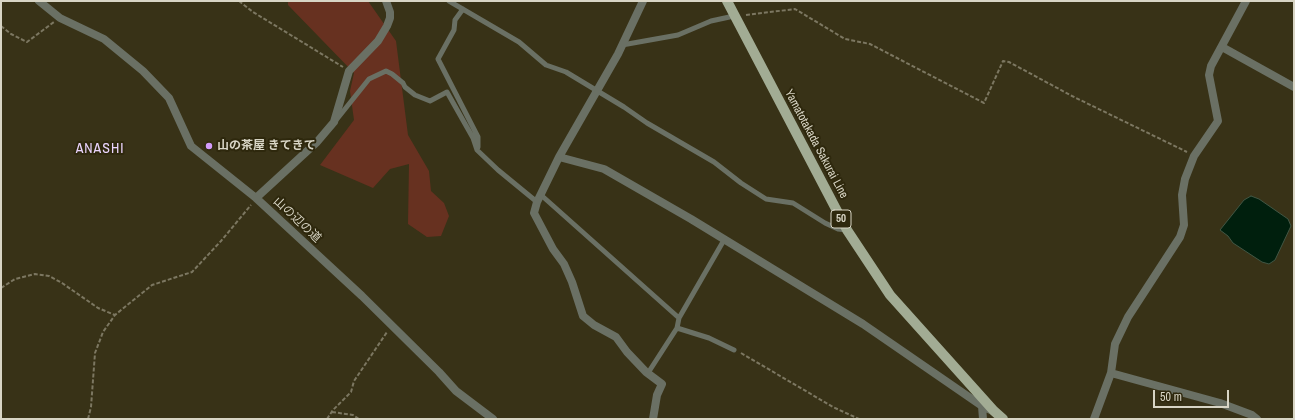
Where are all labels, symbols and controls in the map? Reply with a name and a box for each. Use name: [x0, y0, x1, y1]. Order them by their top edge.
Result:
street label: Yamatotakada Sakurai Line: [781, 87, 851, 201]
place label: 山の茶屋 きてきて: [217, 139, 316, 153]
district label: ANASHI: [76, 141, 124, 157]
marker: 山の茶屋 きてきて: [204, 141, 214, 151]
street label: 山の辺の道: [270, 194, 324, 246]
road number: 50: [831, 210, 851, 228]
scale bar: [1155, 382, 1231, 408]
text: 50 m: [1160, 389, 1182, 405]

